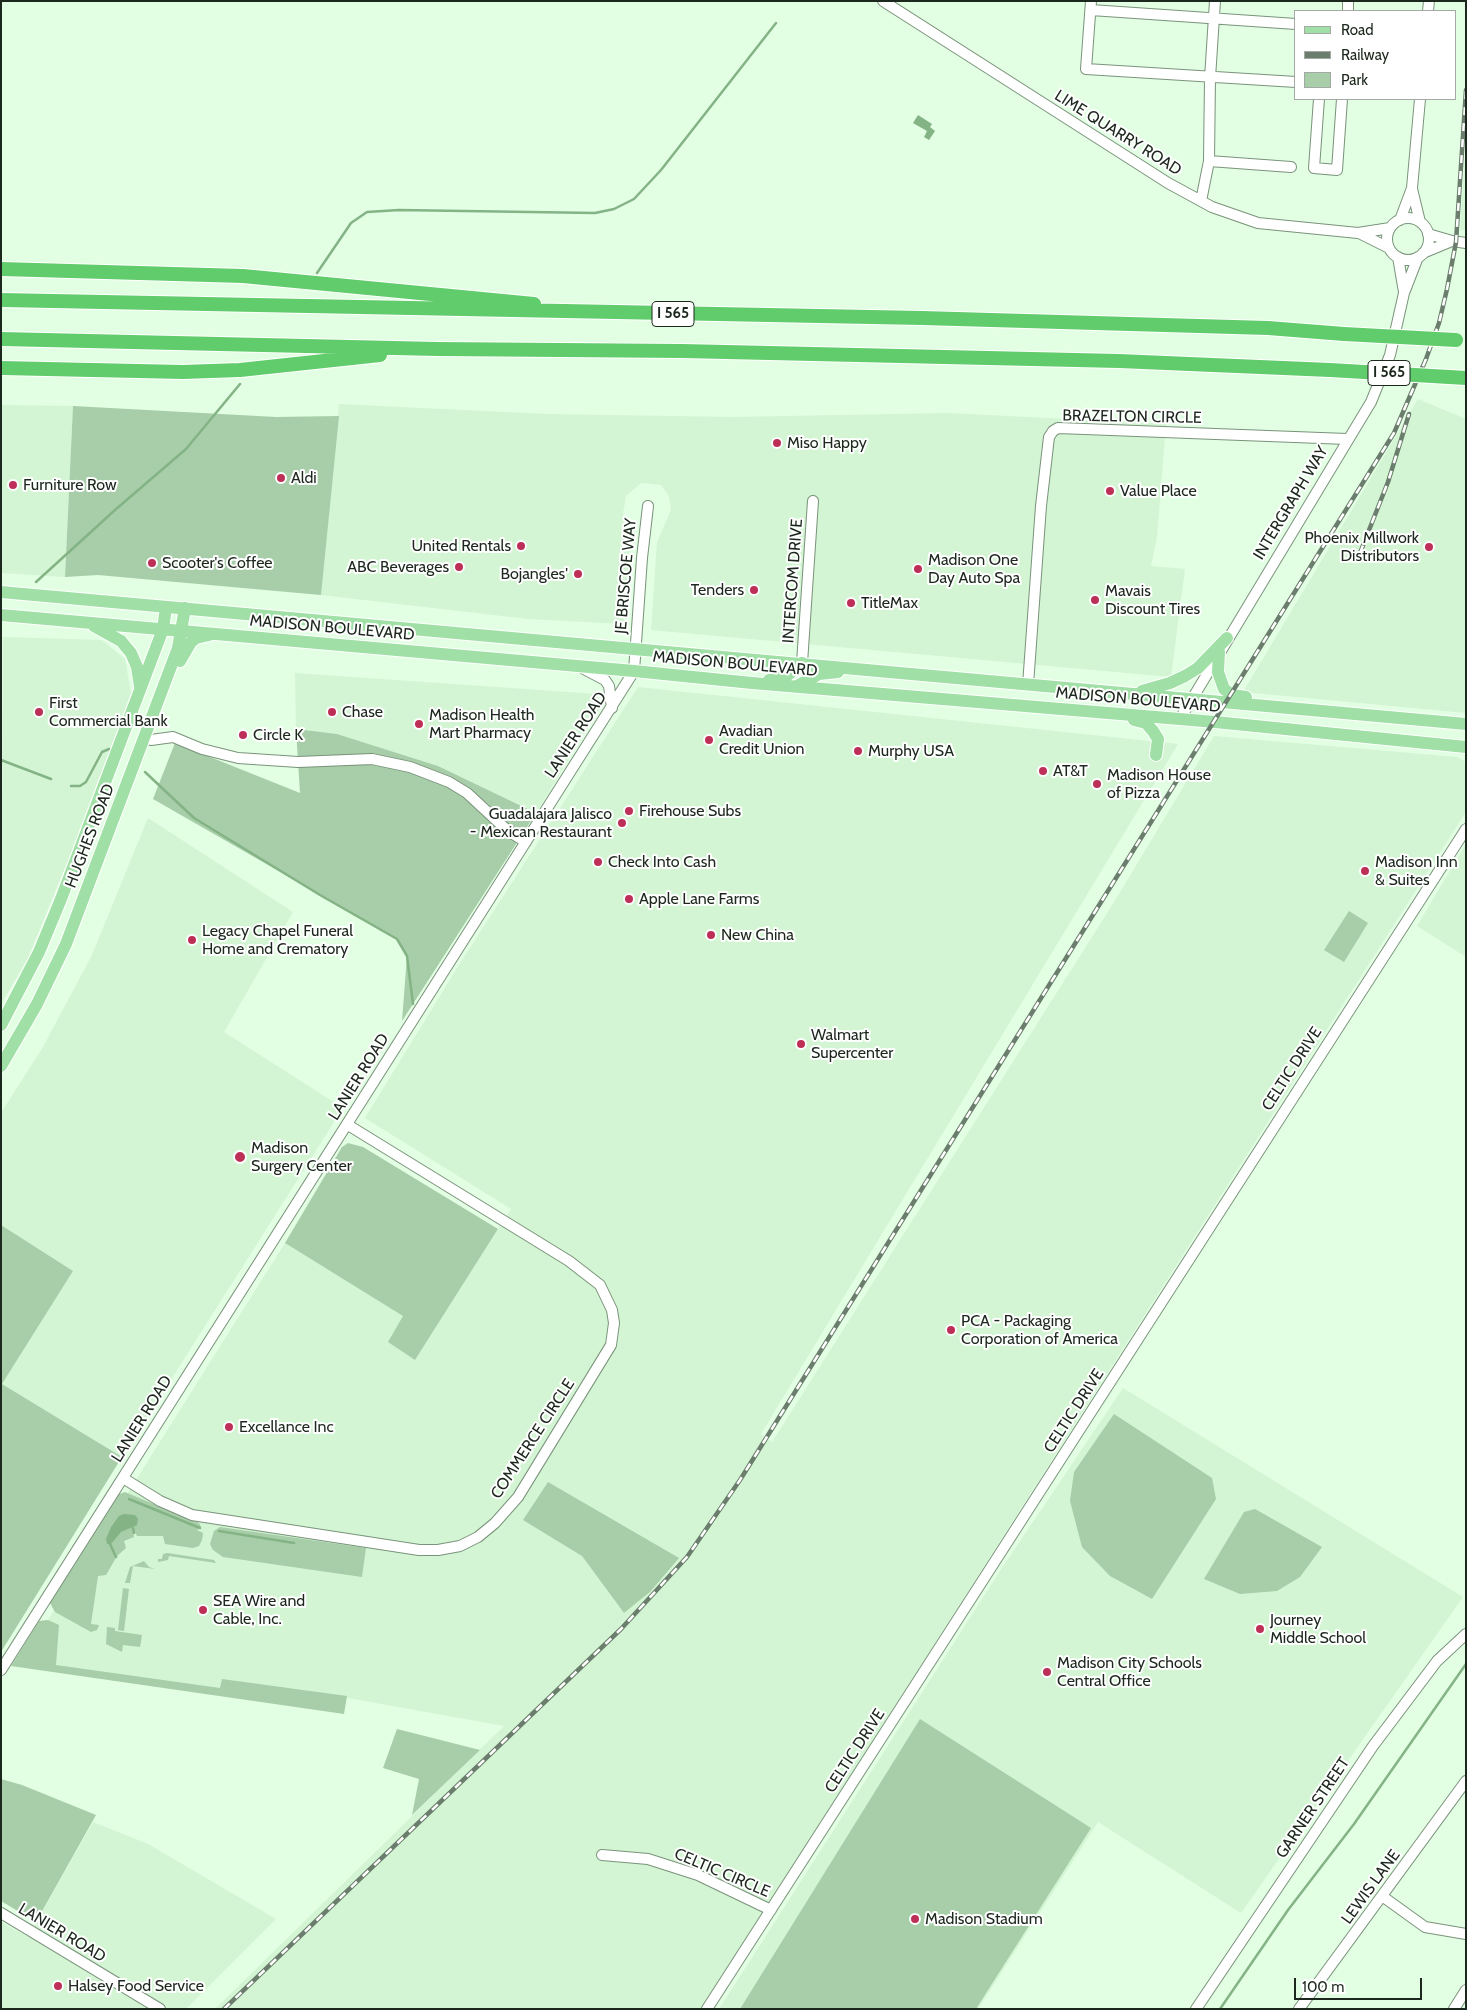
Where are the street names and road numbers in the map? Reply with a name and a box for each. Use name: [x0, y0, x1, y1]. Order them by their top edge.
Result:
street label: LIME QUARRY ROAD: [1051, 86, 1185, 180]
road number: I 565: [652, 302, 694, 326]
road number: I 565: [1368, 360, 1410, 386]
street label: BRAZELTON CIRCLE: [1062, 406, 1202, 428]
street label: INTERGRAPH WAY: [1250, 443, 1332, 563]
street label: JE BRISCOE WAY: [611, 517, 641, 635]
street label: INTERCOM DRIVE: [779, 518, 807, 644]
street label: MADISON BOULEVARD: [249, 611, 415, 645]
street label: MADISON BOULEVARD: [652, 647, 818, 681]
street label: MADISON BOULEVARD: [1055, 683, 1221, 717]
street label: LANIER ROAD: [541, 688, 611, 782]
street label: HUGHES ROAD: [61, 781, 119, 891]
street label: CELTIC DRIVE: [1258, 1024, 1326, 1114]
street label: LANIER ROAD: [325, 1030, 393, 1124]
street label: CELTIC DRIVE: [1040, 1366, 1108, 1456]
street label: LANIER ROAD: [108, 1372, 176, 1466]
street label: COMMERCE CIRCLE: [487, 1376, 579, 1502]
street label: CELTIC DRIVE: [821, 1706, 889, 1796]
street label: GARNER STREET: [1272, 1754, 1354, 1862]
street label: CELTIC CIRCLE: [671, 1844, 773, 1902]
street label: LEWIS LANE: [1338, 1846, 1404, 1928]
street label: LANIER ROAD: [15, 1899, 109, 1967]

